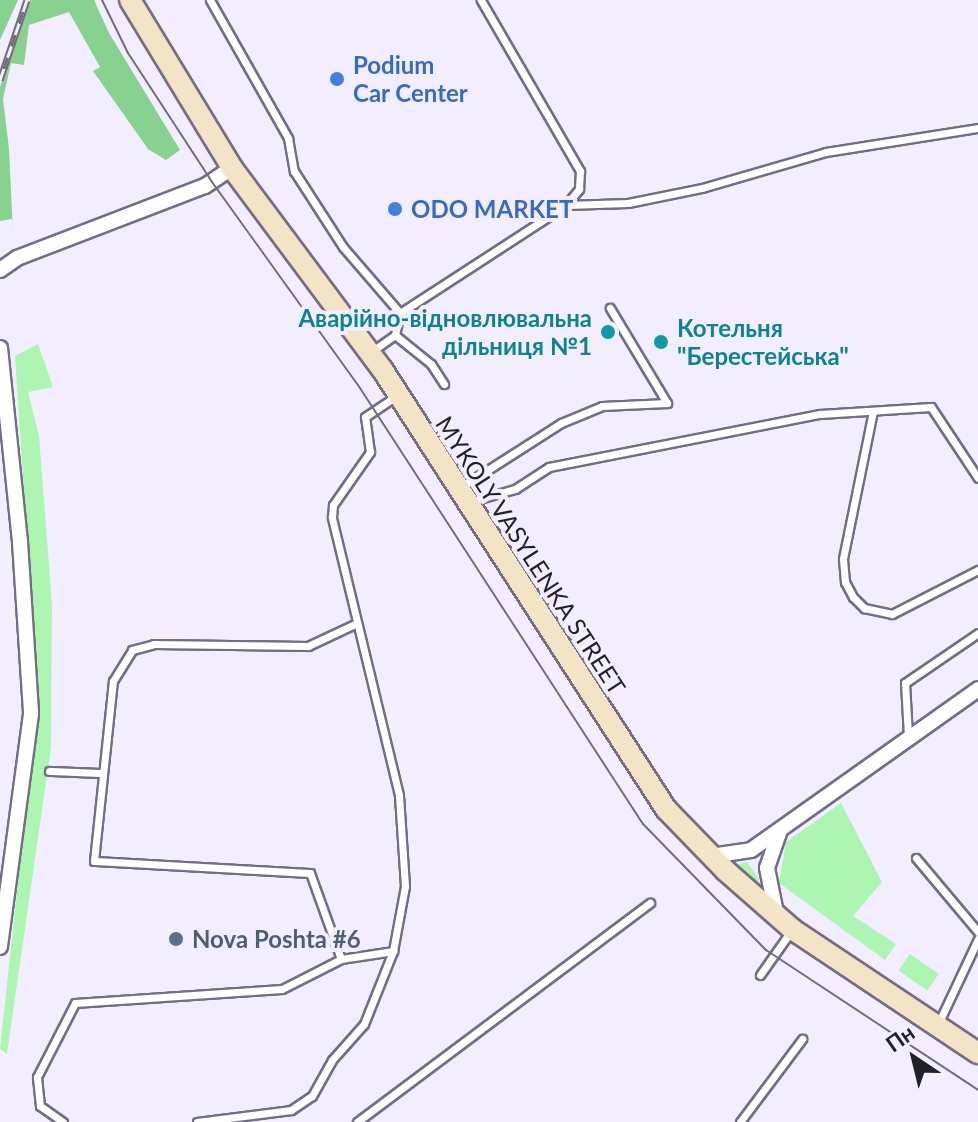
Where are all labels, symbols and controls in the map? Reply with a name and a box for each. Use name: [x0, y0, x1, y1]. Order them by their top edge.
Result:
place label: Podium Car Center: [353, 51, 468, 107]
marker: Podium Car Center: [328, 70, 346, 88]
place label: ODO MARKET: [411, 195, 573, 223]
marker: ODO MARKET: [386, 200, 404, 218]
place label: Аварійно-відновлювальна дільниця №1: [299, 304, 592, 360]
place label: Котельня "Берестейська": [677, 314, 849, 370]
marker: Аварійно-відновлювальна дільниця №1: [599, 323, 617, 341]
marker: Котельня "Берестейська": [652, 333, 670, 351]
street label: MYKOLY VASYLENKA STREET: [430, 409, 632, 701]
place label: Nova Poshta #6: [192, 925, 361, 953]
marker: Nova Poshta #6: [167, 930, 185, 948]
north arrow: [874, 1018, 954, 1098]
text: Пн: [880, 1019, 919, 1057]

